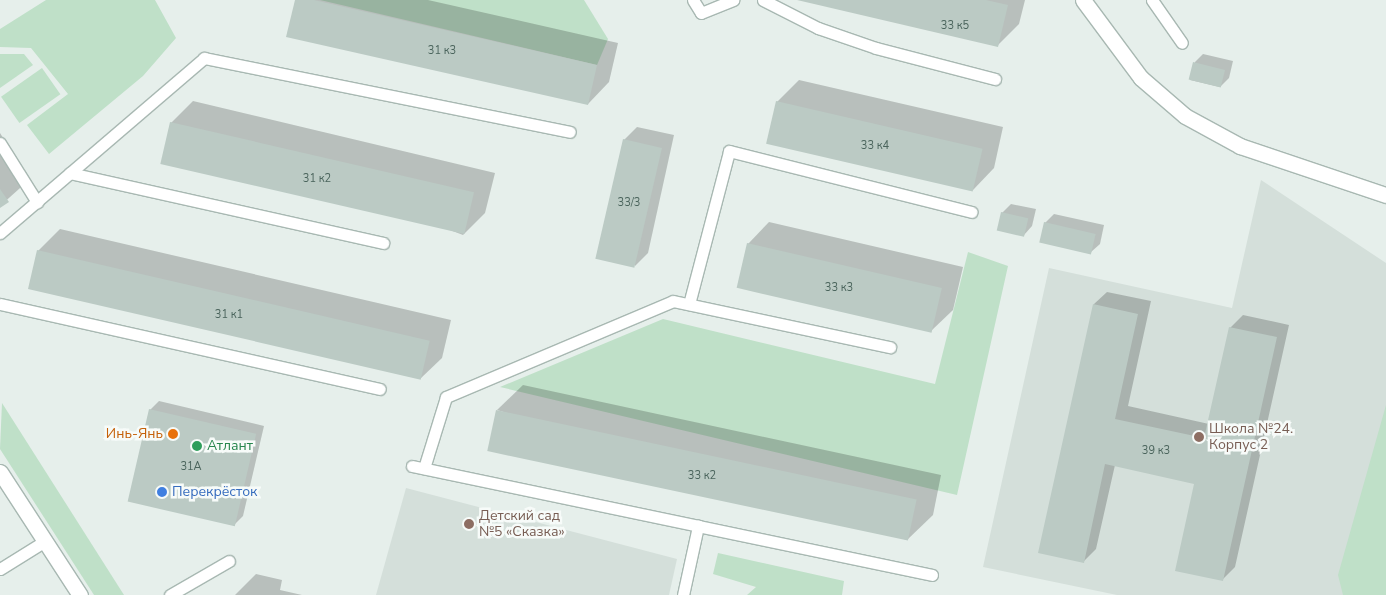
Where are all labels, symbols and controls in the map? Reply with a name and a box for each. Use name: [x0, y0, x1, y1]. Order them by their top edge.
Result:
house number: 33 к5: [941, 19, 969, 33]
house number: 31 к3: [428, 44, 456, 58]
house number: 33 к4: [861, 139, 889, 153]
house number: 31 к2: [303, 172, 331, 186]
house number: 33/3: [618, 196, 640, 210]
house number: 33 к3: [825, 281, 853, 295]
house number: 31 к1: [215, 308, 243, 322]
place label: Школа №24. Корпус 2: [1209, 421, 1293, 454]
place label: Инь-Янь: [106, 426, 163, 442]
marker: Инь-Янь: [167, 428, 179, 440]
marker: Школа №24. Корпус 2: [1193, 431, 1205, 443]
place label: Атлант: [207, 438, 253, 454]
marker: Атлант: [191, 440, 203, 452]
house number: 39 к3: [1142, 444, 1170, 458]
house number: 31А: [180, 460, 202, 474]
house number: 33 к2: [688, 469, 716, 483]
place label: Перекрёсток: [172, 484, 257, 500]
marker: Перекрёсток: [156, 486, 168, 498]
place label: Детский сад №5 «Сказка»: [479, 508, 565, 540]
marker: Детский сад №5 «Сказка»: [463, 518, 475, 530]

